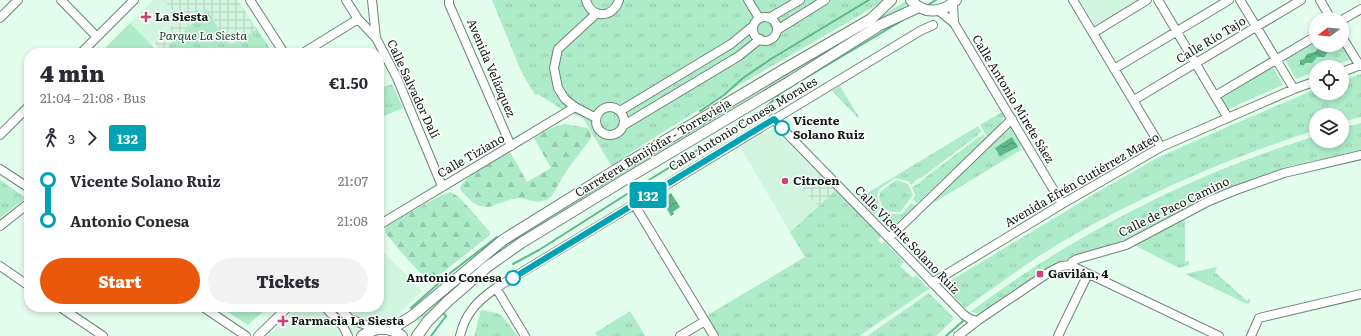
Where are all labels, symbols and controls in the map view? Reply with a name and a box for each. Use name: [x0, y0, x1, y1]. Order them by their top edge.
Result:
place label: La Siesta: [155, 7, 209, 25]
marker: La Siesta: [140, 11, 152, 23]
street label: Calle Río Tajo: [1172, 11, 1249, 67]
north arrow: [1309, 12, 1349, 52]
map controls: [1309, 12, 1349, 148]
street label: Avenida Velázquez: [463, 16, 521, 120]
park label: Parque La Siesta: [159, 26, 247, 44]
street label: Calle Antonio Mirete Sáez: [968, 31, 1059, 166]
street label: Calle Salvador Dalí: [383, 36, 445, 141]
text: 4 min: [40, 56, 105, 89]
button: locate: [1309, 60, 1349, 100]
text: €1.50: [329, 71, 368, 94]
street label: Calle Antonio Conesa Morales: [665, 71, 821, 175]
text: 21:04 – 21:08 · Bus: [40, 88, 146, 107]
street label: Carretera Benijófar - Torrevieja: [571, 93, 734, 201]
button: layers: [1309, 108, 1349, 148]
place label: Vicente Solano Ruiz: [793, 111, 865, 143]
marker: Vicente Solano Ruiz: [774, 120, 790, 136]
icon: walk: [40, 127, 62, 149]
icon: forward: [81, 127, 103, 149]
street label: Avenida Efrén Gutiérrez Mateo: [1001, 127, 1162, 231]
text: 132: [117, 128, 138, 148]
text: 3: [68, 129, 75, 148]
street label: Calle Tiziano: [433, 129, 508, 182]
text: Vicente Solano Ruiz: [70, 169, 220, 192]
text: 21:07: [338, 171, 368, 190]
place label: Citroen: [793, 171, 840, 189]
street label: Calle de Paco Camino: [1115, 171, 1232, 241]
marker: Citroen: [780, 176, 790, 186]
street label: Calle Vicente Solano Ruiz: [851, 181, 964, 298]
line badge: 132: [625, 182, 671, 208]
text: 132: [638, 185, 658, 205]
text: Antonio Conesa: [70, 209, 190, 232]
text: 21:08: [337, 211, 368, 230]
button: Start: [40, 258, 200, 304]
button: Tickets: [208, 258, 368, 304]
place label: Gavilán, 4: [1048, 264, 1109, 282]
place label: Antonio Conesa: [406, 268, 502, 286]
marker: Gavilán, 4: [1035, 269, 1045, 279]
marker: Antonio Conesa: [505, 270, 521, 286]
place label: Farmacia La Siesta: [291, 311, 404, 329]
marker: Farmacia La Siesta: [278, 316, 288, 326]

